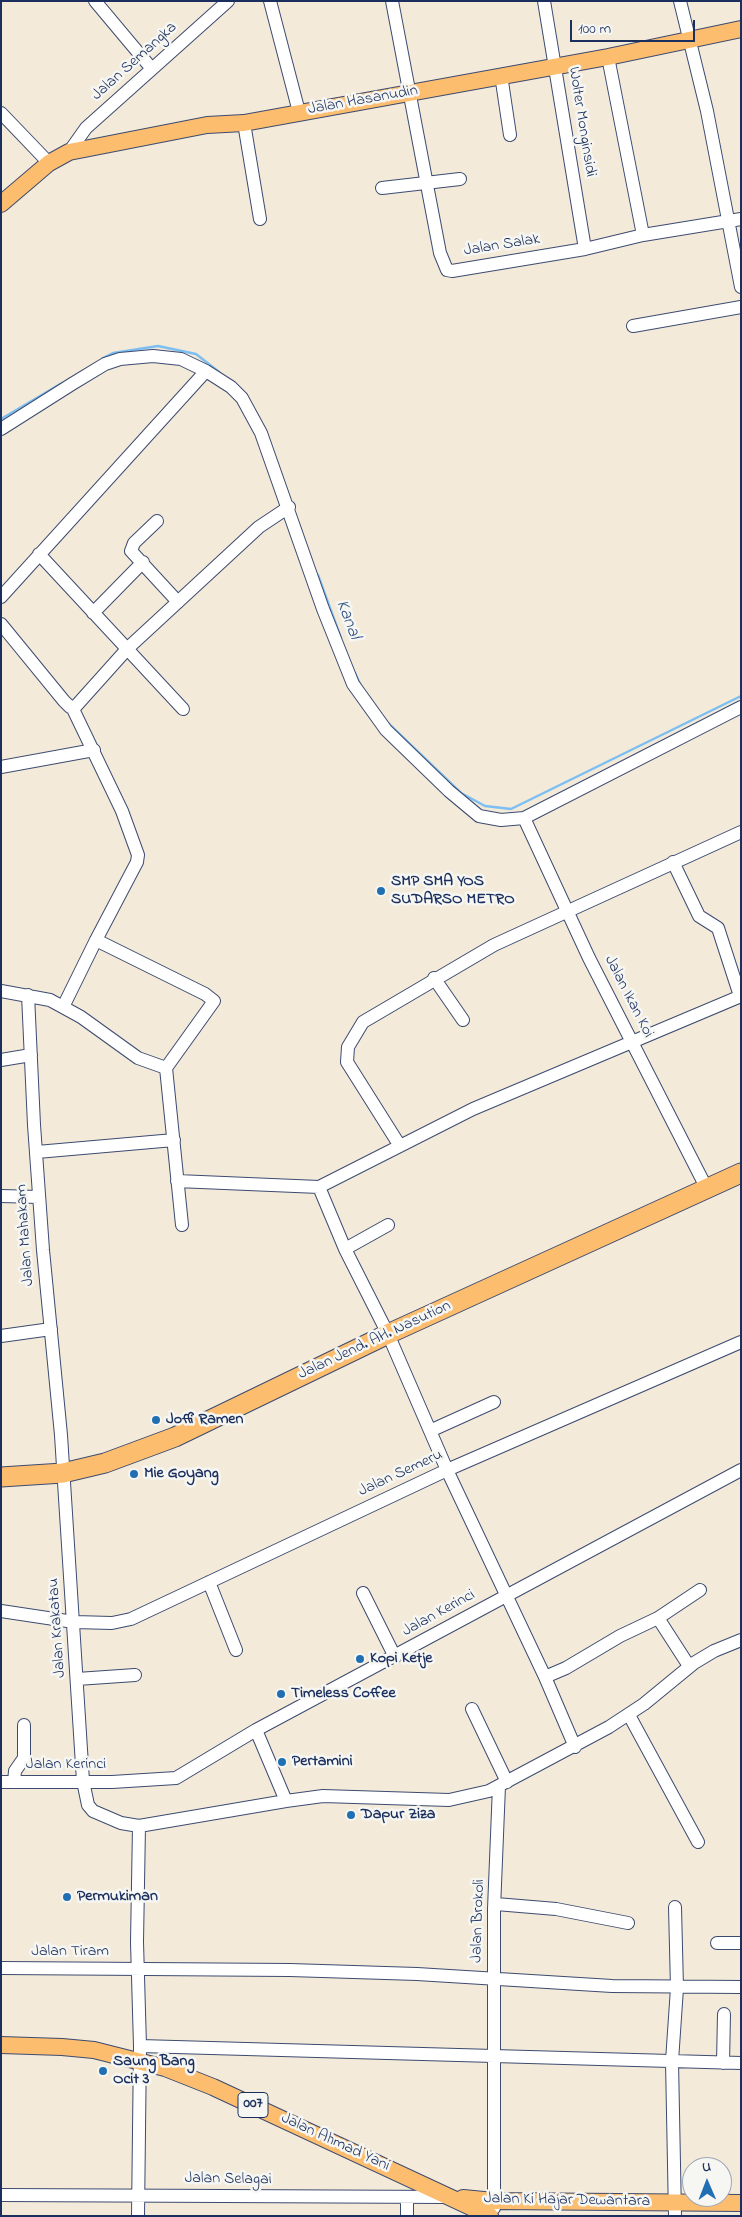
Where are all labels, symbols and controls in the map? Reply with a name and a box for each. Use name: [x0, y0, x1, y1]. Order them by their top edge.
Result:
scale bar: [572, 10, 697, 42]
text: 100 m: [578, 18, 611, 40]
street label: Jalan Semangka: [88, 19, 182, 105]
street label: Wolter Monginsidi: [563, 66, 599, 178]
street label: Jalan Hasanudin: [307, 82, 419, 120]
street label: Jalan Salak: [463, 231, 541, 261]
water label: Kanal: [330, 597, 364, 643]
place label: SMP SMA YOS SUDARSO METRO: [391, 872, 515, 910]
marker: SMP SMA YOS SUDARSO METRO: [375, 885, 387, 897]
street label: Jalan Ikan Koi: [599, 953, 657, 1041]
street label: Jalan Mahakam: [13, 1183, 39, 1287]
street label: Jalan Jend. AH. Nasution: [296, 1297, 454, 1385]
place label: Joffi Ramen: [166, 1410, 243, 1430]
marker: Joffi Ramen: [150, 1414, 162, 1426]
street label: Jalan Semeru: [356, 1446, 446, 1502]
place label: Mie Goyang: [144, 1464, 219, 1484]
marker: Mie Goyang: [128, 1468, 140, 1480]
street label: Jalan Krakatau: [45, 1578, 71, 1678]
street label: Jalan Kerinci: [399, 1586, 479, 1642]
place label: Kopi Ketje: [370, 1649, 432, 1669]
marker: Kopi Ketje: [354, 1653, 366, 1665]
place label: Timeless Coffee: [291, 1684, 396, 1704]
marker: Timeless Coffee: [275, 1688, 287, 1700]
place label: Pertamini: [292, 1752, 353, 1772]
street label: Jalan Kerinci: [26, 1755, 106, 1775]
marker: Pertamini: [276, 1756, 288, 1768]
place label: Dapur Ziza: [361, 1805, 435, 1825]
marker: Dapur Ziza: [345, 1809, 357, 1821]
street label: Jalan Brokoli: [468, 1879, 490, 1963]
place label: Permukiman: [77, 1887, 158, 1907]
marker: Permukiman: [61, 1891, 73, 1903]
street label: Jalan Tiram: [31, 1942, 109, 1962]
place label: Saung Bang Ocit 3: [113, 2052, 195, 2090]
marker: Saung Bang Ocit 3: [97, 2065, 109, 2077]
road number: 007: [238, 2092, 268, 2118]
street label: Jalan Ahmad Yani: [278, 2109, 392, 2177]
north arrow: [682, 2157, 732, 2207]
text: U: [702, 2157, 711, 2178]
street label: Jalan Selagai: [184, 2170, 272, 2190]
street label: Jalan Ki Hajar Dewantara: [484, 2190, 650, 2212]

